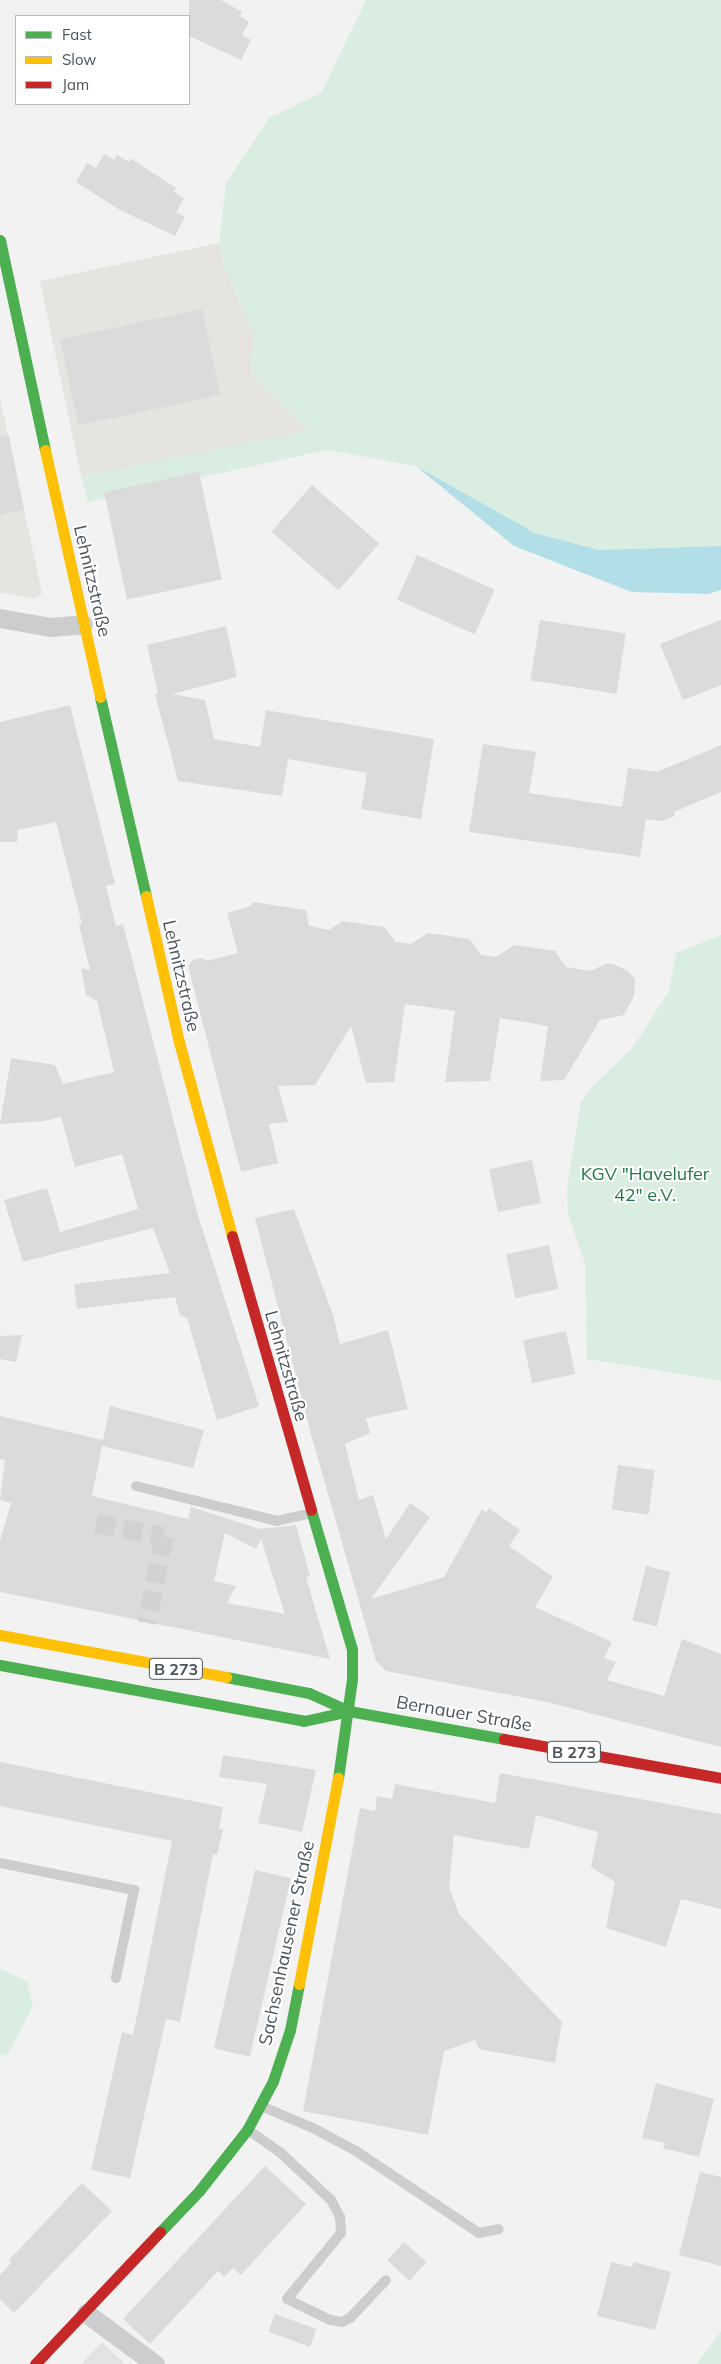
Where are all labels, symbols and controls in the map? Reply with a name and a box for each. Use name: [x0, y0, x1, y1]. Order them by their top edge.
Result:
legend: [15, 15, 190, 105]
text: Fast: [62, 25, 92, 44]
text: Slow: [62, 50, 96, 69]
text: Jam: [62, 75, 89, 94]
street label: Lehnitzstraße: [69, 523, 115, 639]
street label: Lehnitzstraße: [158, 918, 204, 1034]
park label: KGV "Havelufer 42" e.V.: [581, 1164, 709, 1206]
street label: Lehnitzstraße: [260, 1308, 312, 1424]
road number: B 273: [148, 1656, 204, 1682]
street label: Bernauer Straße: [395, 1691, 533, 1737]
road number: B 273: [546, 1738, 602, 1765]
street label: Sachsenhausener Straße: [255, 1839, 319, 2047]

